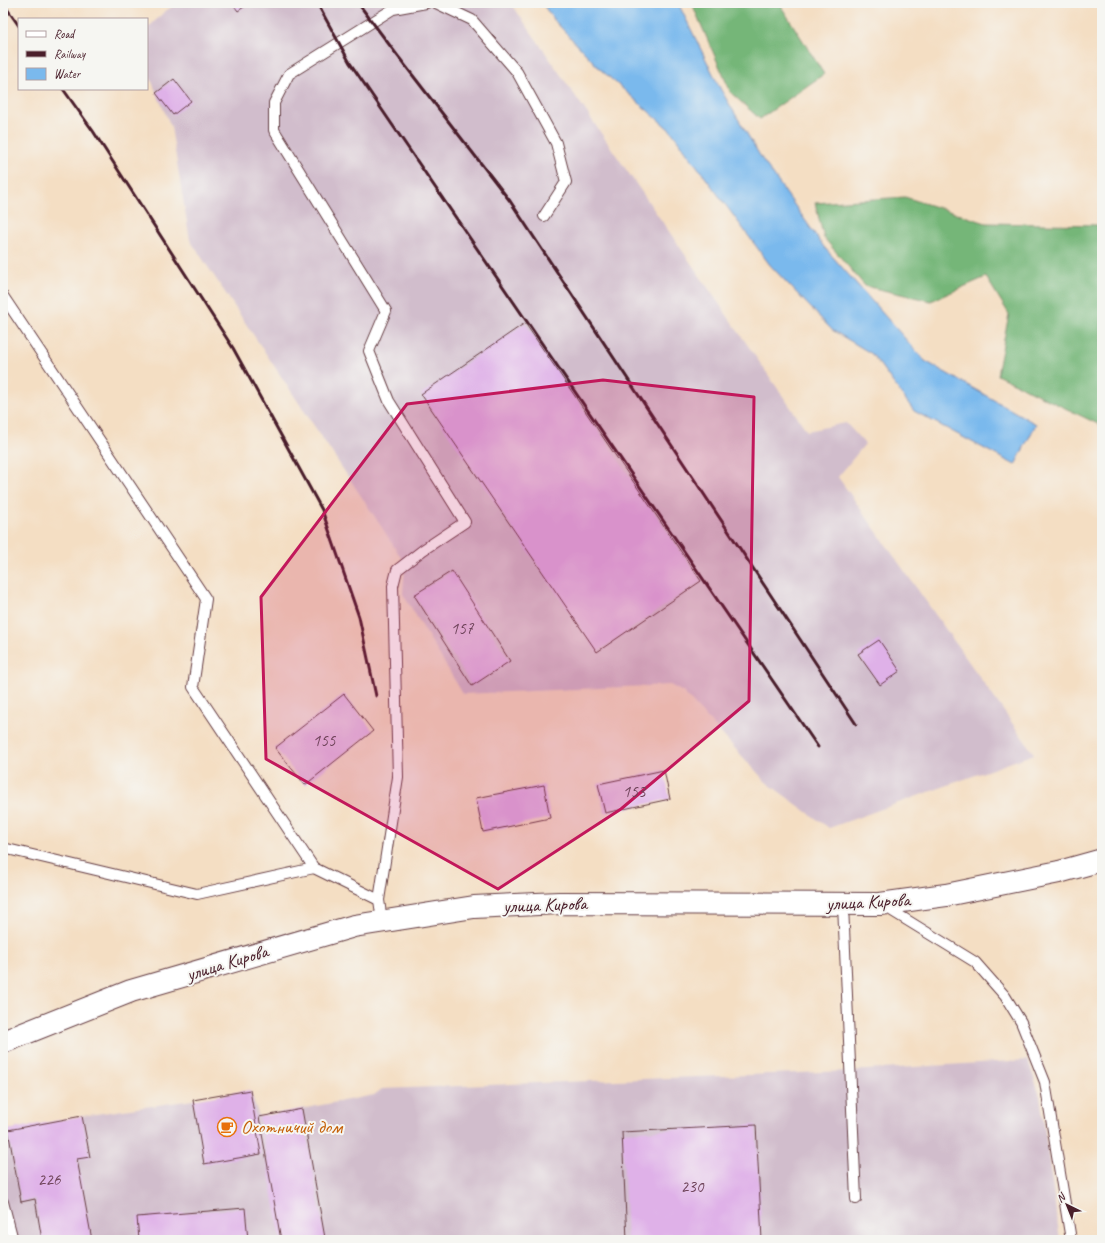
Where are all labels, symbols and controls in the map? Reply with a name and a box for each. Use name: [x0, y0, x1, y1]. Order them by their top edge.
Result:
legend: [18, 18, 148, 90]
text: Road: [54, 26, 76, 42]
text: Railway: [54, 46, 86, 62]
text: Water: [54, 66, 82, 82]
house number: 157: [451, 618, 475, 639]
house number: 155: [313, 730, 337, 751]
house number: 153: [623, 781, 647, 802]
street label: улица Кирова: [824, 888, 913, 916]
street label: улица Кирова: [502, 891, 590, 918]
street label: улица Кирова: [182, 939, 273, 987]
place label: Охотничий дом: [241, 1115, 344, 1139]
cafe icon: Охотничий дом: [216, 1116, 238, 1138]
house number: 226: [38, 1169, 62, 1190]
house number: 230: [681, 1176, 705, 1197]
north arrow: [1047, 1185, 1087, 1225]
text: N: [1053, 1189, 1069, 1205]

